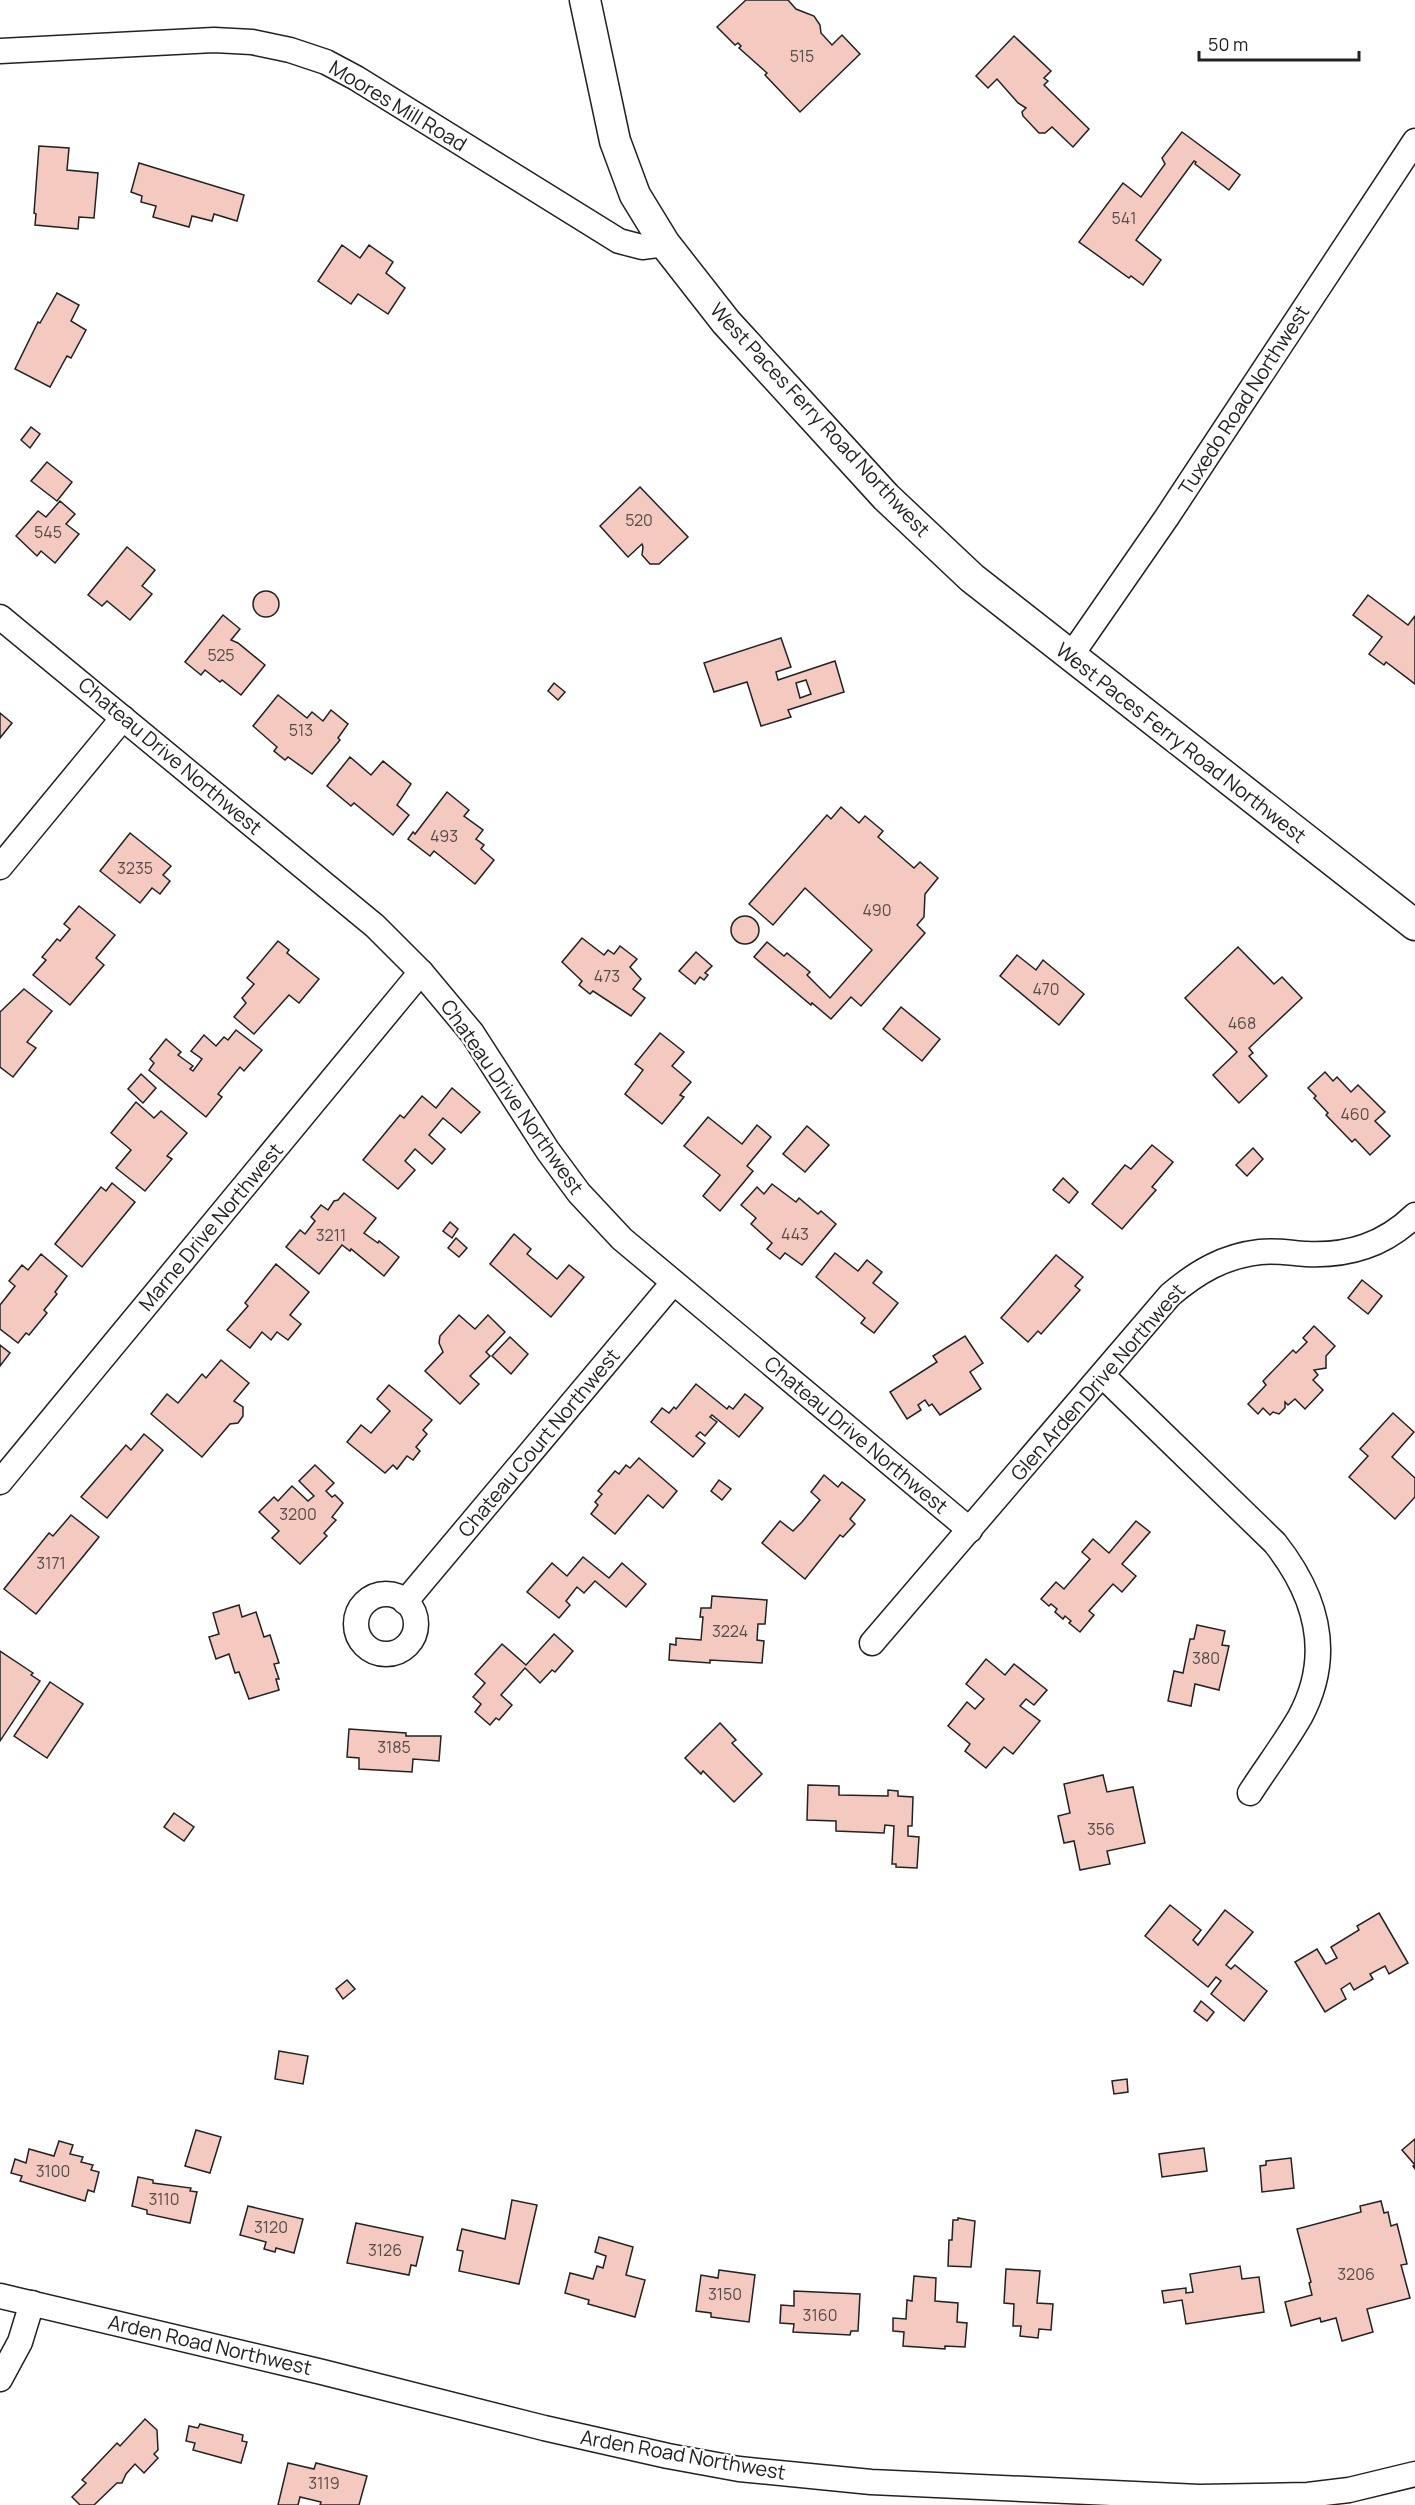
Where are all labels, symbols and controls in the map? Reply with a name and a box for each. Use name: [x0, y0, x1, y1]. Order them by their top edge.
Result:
scale bar: [1199, 24, 1360, 62]
text: 50 m: [1208, 32, 1248, 56]
house number: 515: [790, 45, 814, 67]
street label: Moores Mill Road: [324, 54, 472, 157]
house number: 541: [1112, 207, 1136, 229]
street label: West Paces Ferry Road Northwest: [704, 297, 936, 543]
street label: Tuxedo Road Northwest: [1172, 299, 1315, 500]
house number: 520: [625, 509, 653, 531]
house number: 545: [34, 521, 62, 543]
street label: West Paces Ferry Road Northwest: [1051, 636, 1312, 849]
house number: 525: [207, 644, 235, 666]
street label: Chateau Drive Northwest: [73, 671, 268, 840]
house number: 513: [289, 719, 313, 741]
house number: 493: [430, 825, 458, 847]
house number: 3235: [117, 857, 153, 879]
house number: 490: [863, 899, 891, 921]
house number: 473: [594, 965, 620, 987]
house number: 470: [1032, 978, 1060, 1000]
street label: Chateau Drive Northwest: [435, 994, 590, 1199]
house number: 468: [1228, 1012, 1256, 1034]
house number: 460: [1340, 1103, 1370, 1125]
street label: Marne Drive Northwest: [132, 1137, 289, 1316]
house number: 443: [781, 1223, 809, 1245]
house number: 3211: [316, 1224, 346, 1246]
street label: Glen Arden Drive Northwest: [1004, 1277, 1191, 1486]
street label: Chateau Court Northwest: [452, 1343, 626, 1543]
street label: Chateau Drive Northwest: [759, 1350, 954, 1519]
house number: 3200: [279, 1503, 317, 1525]
house number: 3171: [36, 1552, 66, 1574]
house number: 3224: [712, 1620, 748, 1642]
house number: 380: [1192, 1647, 1220, 1669]
house number: 3185: [377, 1736, 411, 1758]
house number: 356: [1087, 1818, 1115, 1840]
house number: 3100: [36, 2160, 70, 2182]
house number: 3110: [148, 2188, 180, 2210]
house number: 3120: [254, 2216, 288, 2238]
house number: 3126: [368, 2239, 402, 2261]
house number: 3206: [1337, 2263, 1375, 2285]
house number: 3150: [708, 2283, 742, 2305]
house number: 3160: [803, 2304, 837, 2326]
street label: Arden Road Northwest: [106, 2308, 314, 2381]
street label: Arden Road Northwest: [578, 2423, 788, 2486]
house number: 3119: [308, 2472, 340, 2494]

